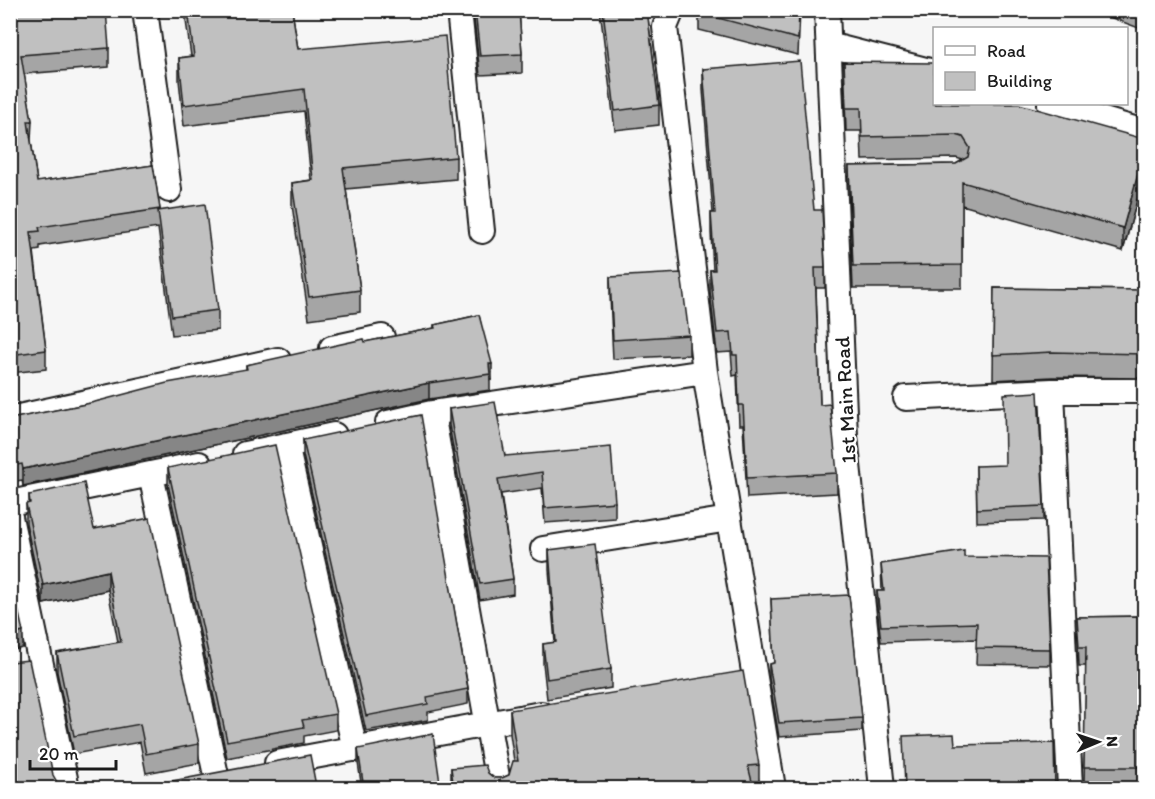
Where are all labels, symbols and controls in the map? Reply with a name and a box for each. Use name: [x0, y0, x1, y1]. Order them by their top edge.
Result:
legend: [933, 27, 1128, 105]
text: Road: [987, 40, 1026, 62]
text: Building: [987, 70, 1053, 92]
street label: 1st Main Road: [829, 335, 861, 464]
north arrow: [1068, 712, 1128, 772]
scale bar: [30, 733, 116, 771]
text: N: [1103, 736, 1122, 747]
text: 20 m: [39, 743, 79, 765]

